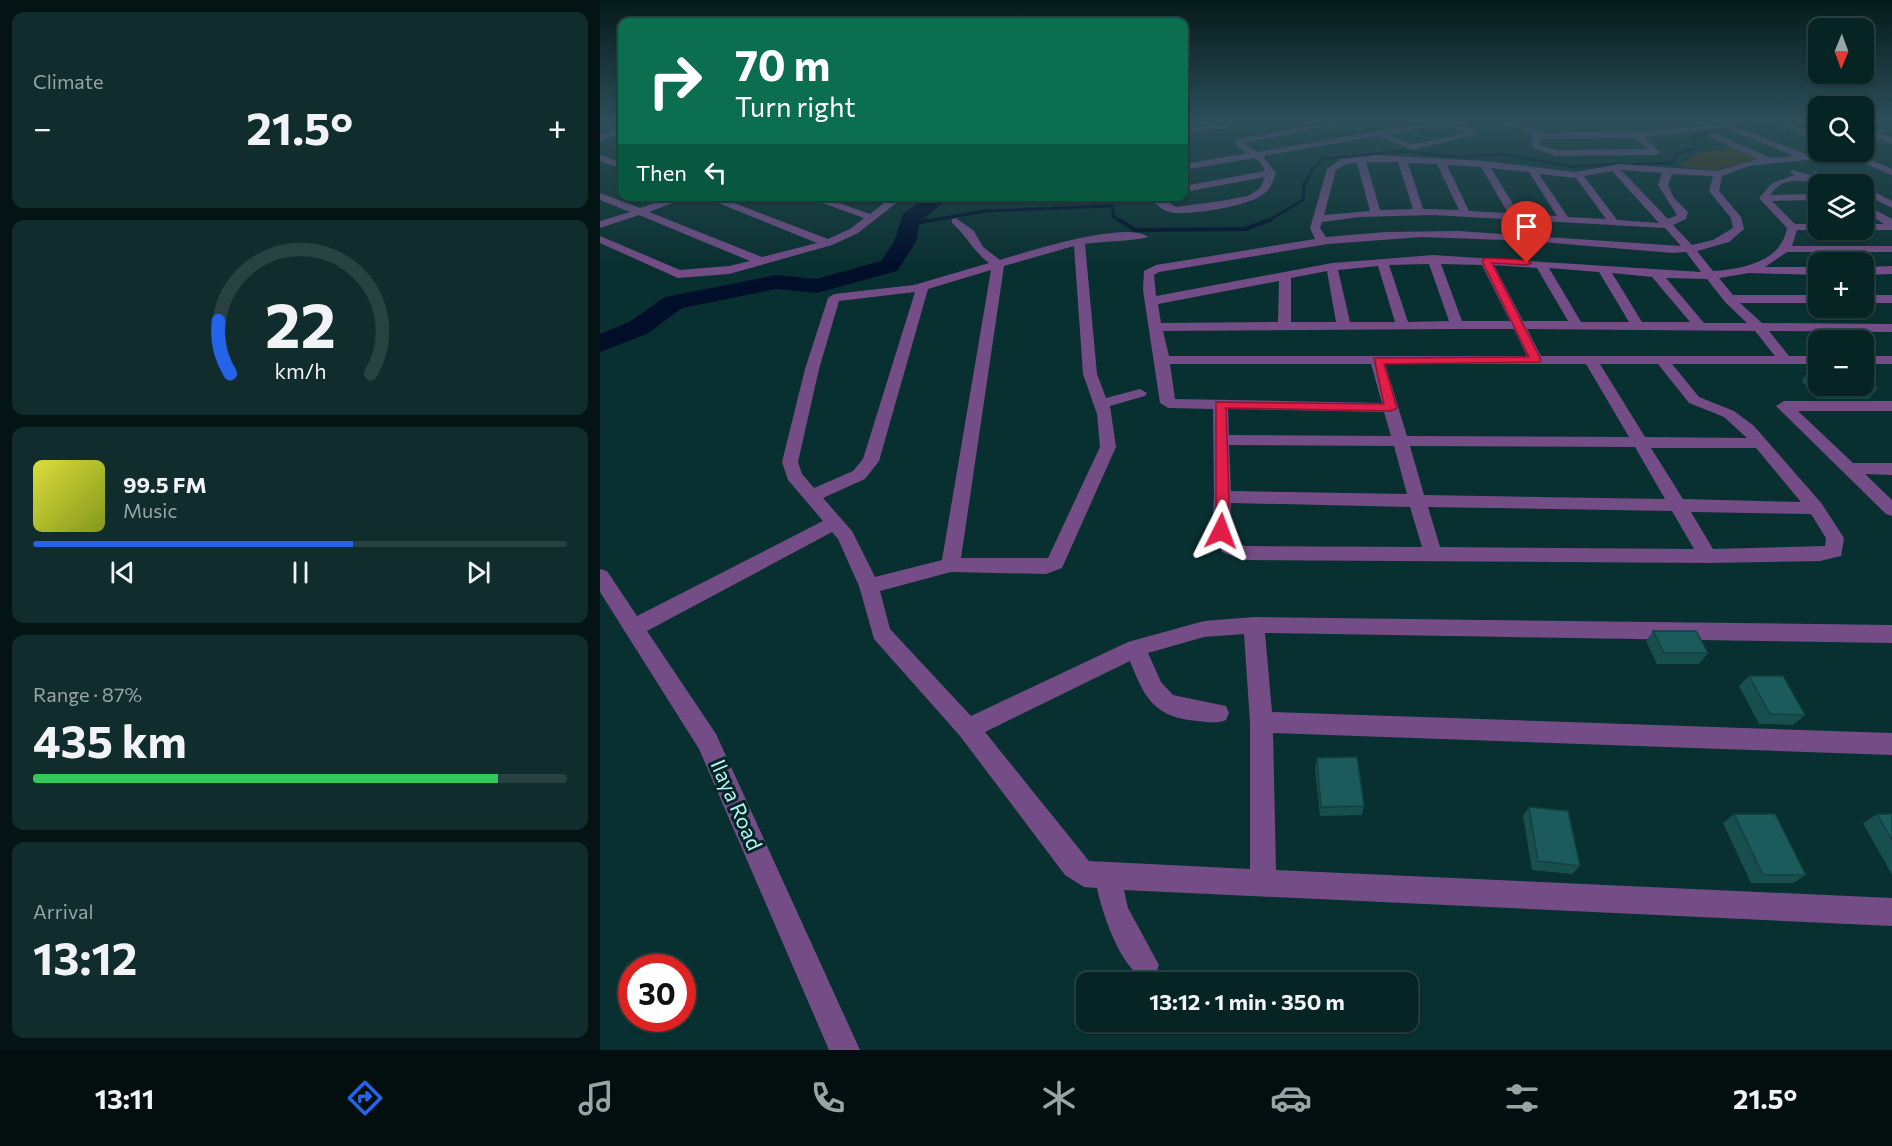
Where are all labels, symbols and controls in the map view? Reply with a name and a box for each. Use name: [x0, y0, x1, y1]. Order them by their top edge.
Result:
north arrow: [1808, 18, 1874, 84]
map controls: [1808, 18, 1874, 396]
text: 70 m: [735, 38, 830, 90]
icon: right: [636, 42, 714, 120]
text: Climate: [33, 69, 103, 93]
text: Turn right: [735, 90, 855, 123]
button: search: [1808, 96, 1874, 162]
text: 21.5°: [246, 99, 353, 154]
text: −: [33, 106, 52, 147]
text: +: [548, 106, 567, 147]
icon: left: [699, 156, 732, 189]
text: Then: [636, 159, 687, 186]
button: layers: [1808, 174, 1874, 240]
pin: [1501, 201, 1552, 263]
icon: arrive: [1510, 210, 1543, 243]
button: +: [1808, 252, 1874, 318]
text: 22: [264, 286, 336, 362]
button: −: [1808, 330, 1874, 396]
text: km/h: [274, 358, 326, 384]
text: 99.5 FM: [123, 471, 207, 498]
text: Music: [123, 498, 177, 522]
position arrow: [1189, 499, 1253, 563]
icon: previous: [106, 556, 139, 589]
icon: pause: [284, 556, 317, 589]
icon: next: [462, 556, 495, 589]
text: Range · 87%: [33, 682, 142, 706]
text: 435 km: [33, 712, 187, 767]
street label: Ilaya Road: [706, 755, 768, 854]
text: Arrival: [33, 899, 94, 923]
text: 13:12: [33, 929, 137, 984]
speed limit sign: 30: [618, 954, 696, 1032]
text: 13:12 · 1 min · 350 m: [1149, 988, 1345, 1015]
icon: directions: [344, 1077, 386, 1119]
icon: music: [575, 1077, 617, 1119]
icon: phone: [807, 1077, 849, 1119]
icon: climate: [1038, 1077, 1080, 1119]
icon: car: [1270, 1077, 1312, 1119]
icon: filters: [1501, 1077, 1543, 1119]
text: 13:11: [95, 1082, 154, 1115]
text: 21.5°: [1733, 1082, 1797, 1115]

